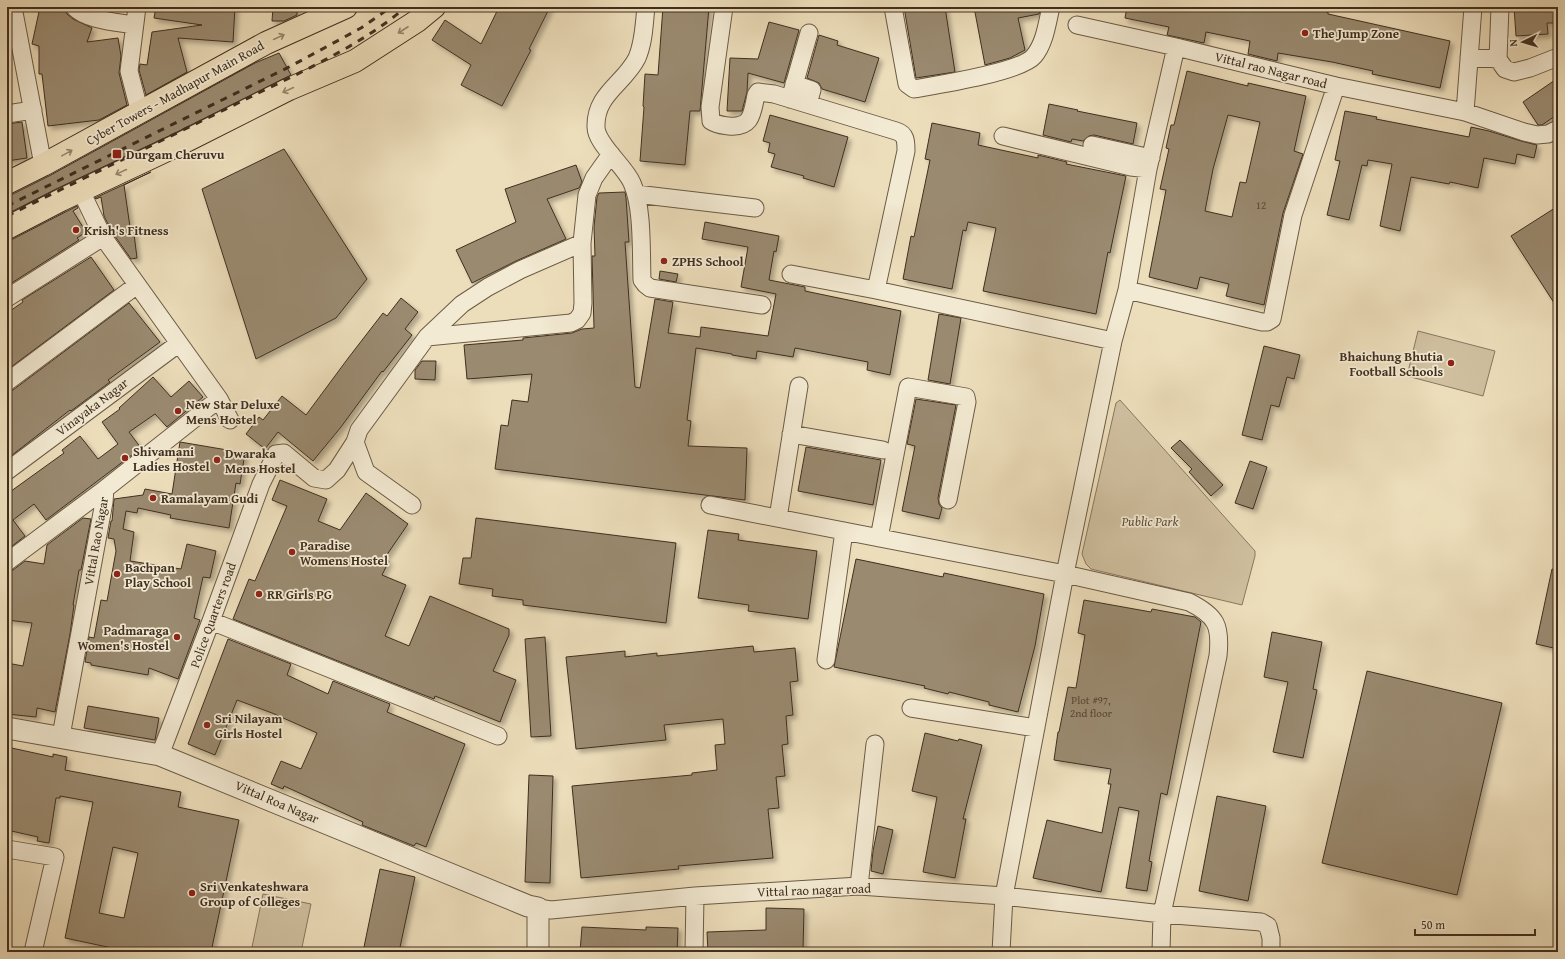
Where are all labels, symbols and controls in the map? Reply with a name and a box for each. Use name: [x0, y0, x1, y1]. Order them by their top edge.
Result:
north arrow: [1503, 22, 1543, 62]
place label: The Jump Zone: [1313, 24, 1399, 43]
one-way arrow: [397, 26, 408, 34]
marker: The Jump Zone: [1300, 28, 1310, 38]
one-way arrow: [273, 33, 285, 40]
street label: Cyber Towers - Madhapur Main Road: [83, 36, 267, 150]
text: N: [1505, 38, 1521, 47]
street label: Vittal rao Nagar road: [1213, 47, 1329, 93]
one-way arrow: [282, 87, 294, 94]
place label: Durgam Cheruvu: [126, 145, 225, 164]
one-way arrow: [61, 148, 73, 156]
marker: Durgam Cheruvu: [111, 148, 123, 160]
one-way arrow: [115, 169, 127, 176]
house number: 12: [1256, 197, 1266, 213]
place label: Krish's Fitness: [84, 221, 169, 240]
marker: Krish's Fitness: [71, 225, 81, 235]
place label: ZPHS School: [672, 252, 744, 271]
marker: ZPHS School: [659, 256, 669, 266]
place label: Bhaichung Bhutia Football Schools: [1339, 347, 1443, 381]
marker: Bhaichung Bhutia Football Schools: [1446, 358, 1456, 368]
street label: Vinayaka Nagar: [52, 373, 133, 441]
place label: New Star Deluxe Mens Hostel: [186, 395, 280, 429]
marker: New Star Deluxe Mens Hostel: [173, 406, 183, 416]
place label: Shivamani Ladies Hostel: [133, 442, 210, 476]
place label: Dwaraka Mens Hostel: [225, 444, 296, 478]
marker: Shivamani Ladies Hostel: [120, 453, 130, 463]
marker: Dwaraka Mens Hostel: [212, 455, 222, 465]
place label: Ramalayam Gudi: [161, 489, 258, 508]
marker: Ramalayam Gudi: [148, 493, 158, 503]
street label: Vittal Rao Nagar: [79, 495, 113, 587]
park label: Public Park: [1121, 512, 1178, 531]
place label: Paradise Womens Hostel: [300, 536, 388, 570]
marker: Paradise Womens Hostel: [287, 547, 297, 557]
place label: Bachpan Play School: [125, 558, 191, 592]
street label: Police Quarters road: [185, 560, 241, 670]
marker: Bachpan Play School: [112, 569, 122, 579]
place label: RR Girls PG: [267, 585, 332, 604]
marker: RR Girls PG: [254, 589, 264, 599]
place label: Padmaraga Women's Hostel: [77, 621, 169, 655]
marker: Padmaraga Women's Hostel: [172, 632, 182, 642]
house number: Plot #97, 2nd floor: [1070, 692, 1113, 721]
place label: Sri Nilayam Girls Hostel: [215, 709, 283, 743]
marker: Sri Nilayam Girls Hostel: [202, 720, 212, 730]
street label: Vittal Roa Nagar: [232, 776, 323, 829]
place label: Sri Venkateshwara Group of Colleges: [200, 877, 309, 911]
street label: Vittal rao nagar road: [757, 879, 871, 901]
marker: Sri Venkateshwara Group of Colleges: [187, 888, 197, 898]
scale bar: [1415, 911, 1535, 937]
text: 50 m: [1421, 916, 1445, 933]

